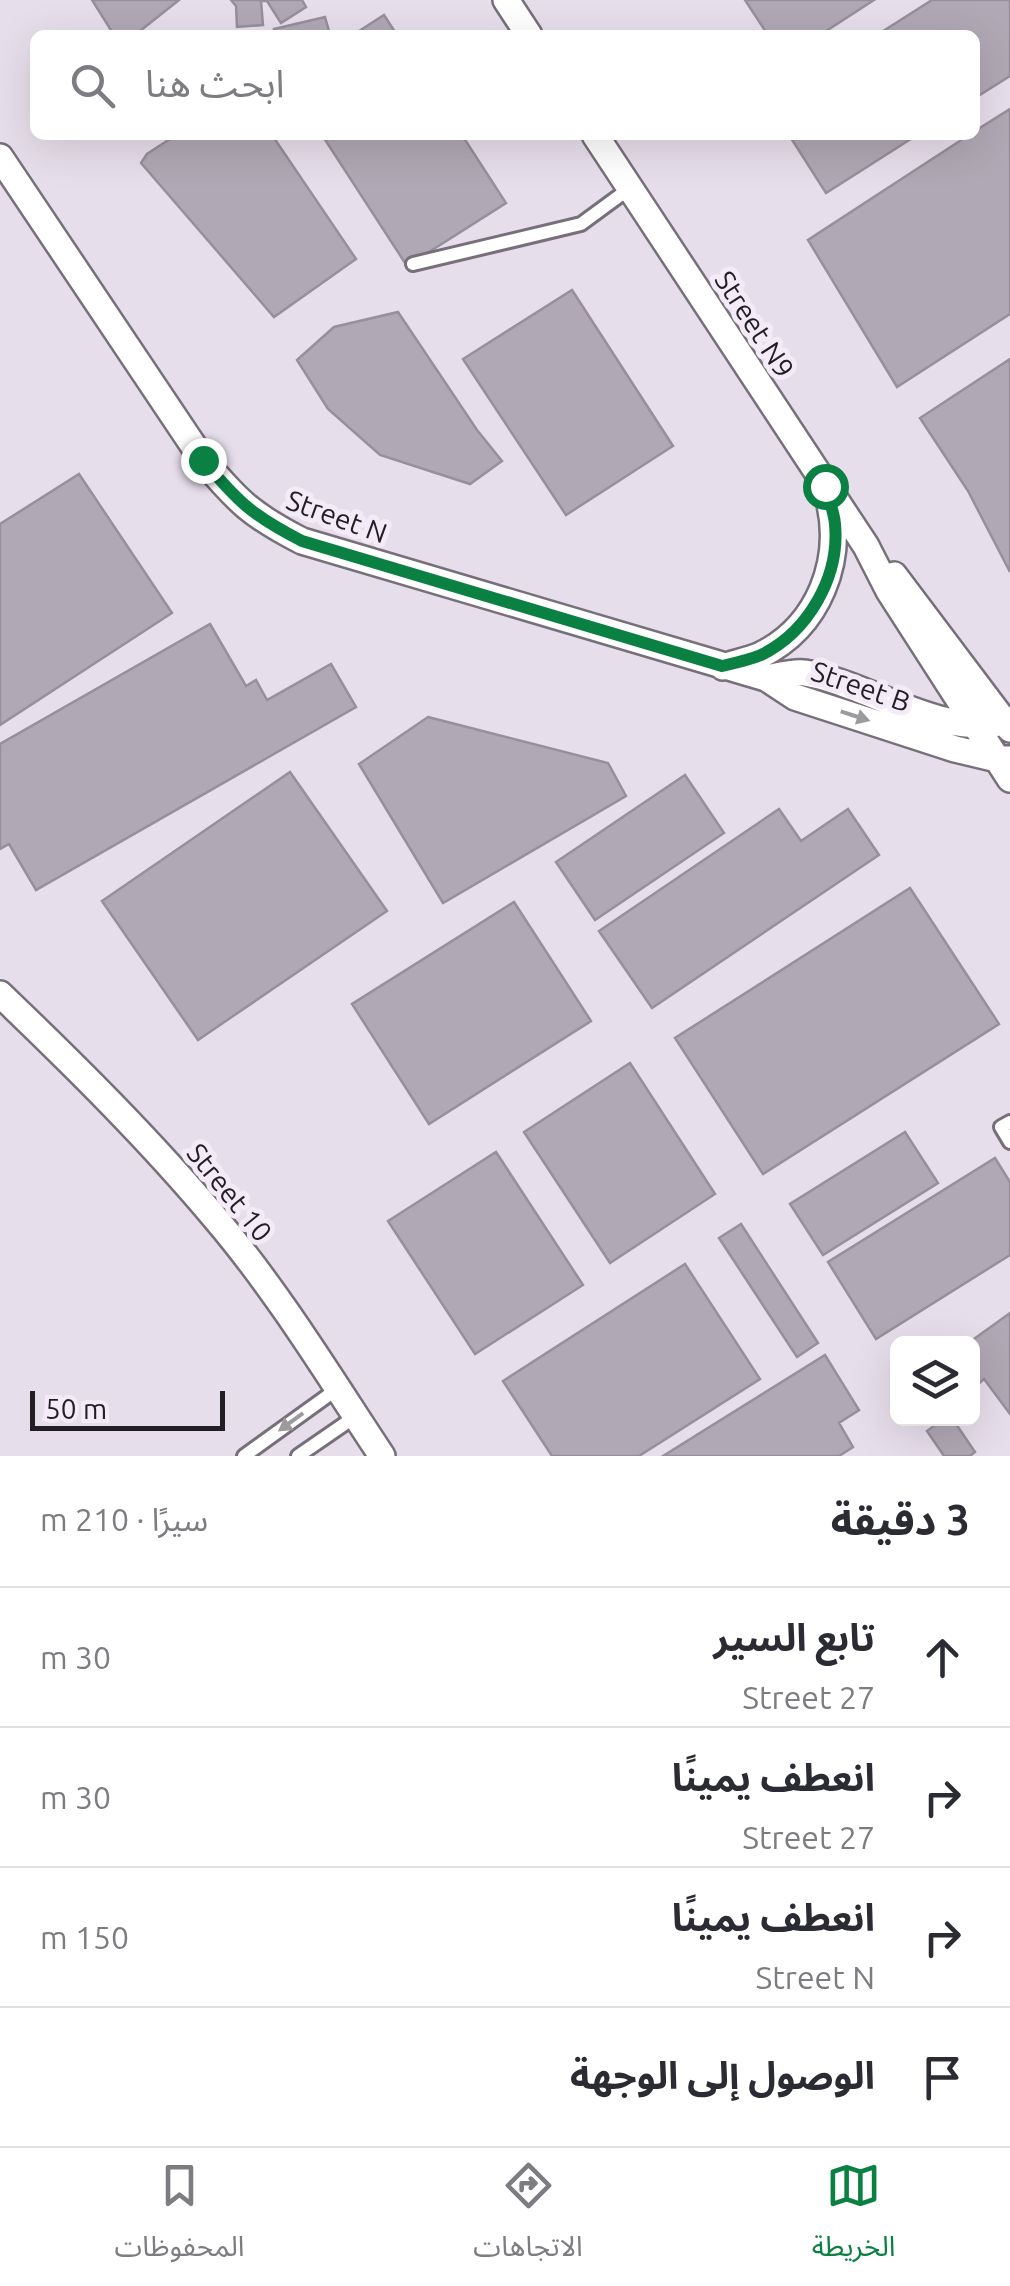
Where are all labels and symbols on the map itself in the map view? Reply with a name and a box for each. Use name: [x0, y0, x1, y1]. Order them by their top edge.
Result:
street label: Street N9: [709, 265, 801, 383]
route end: [181, 438, 227, 484]
route start: [803, 464, 849, 510]
street label: Street N: [283, 484, 391, 548]
street label: Street B: [808, 655, 914, 717]
one-way arrow: [840, 710, 870, 725]
street label: Street 10: [181, 1137, 279, 1247]
scale bar: [30, 1386, 225, 1430]
one-way arrow: [277, 1412, 304, 1432]

